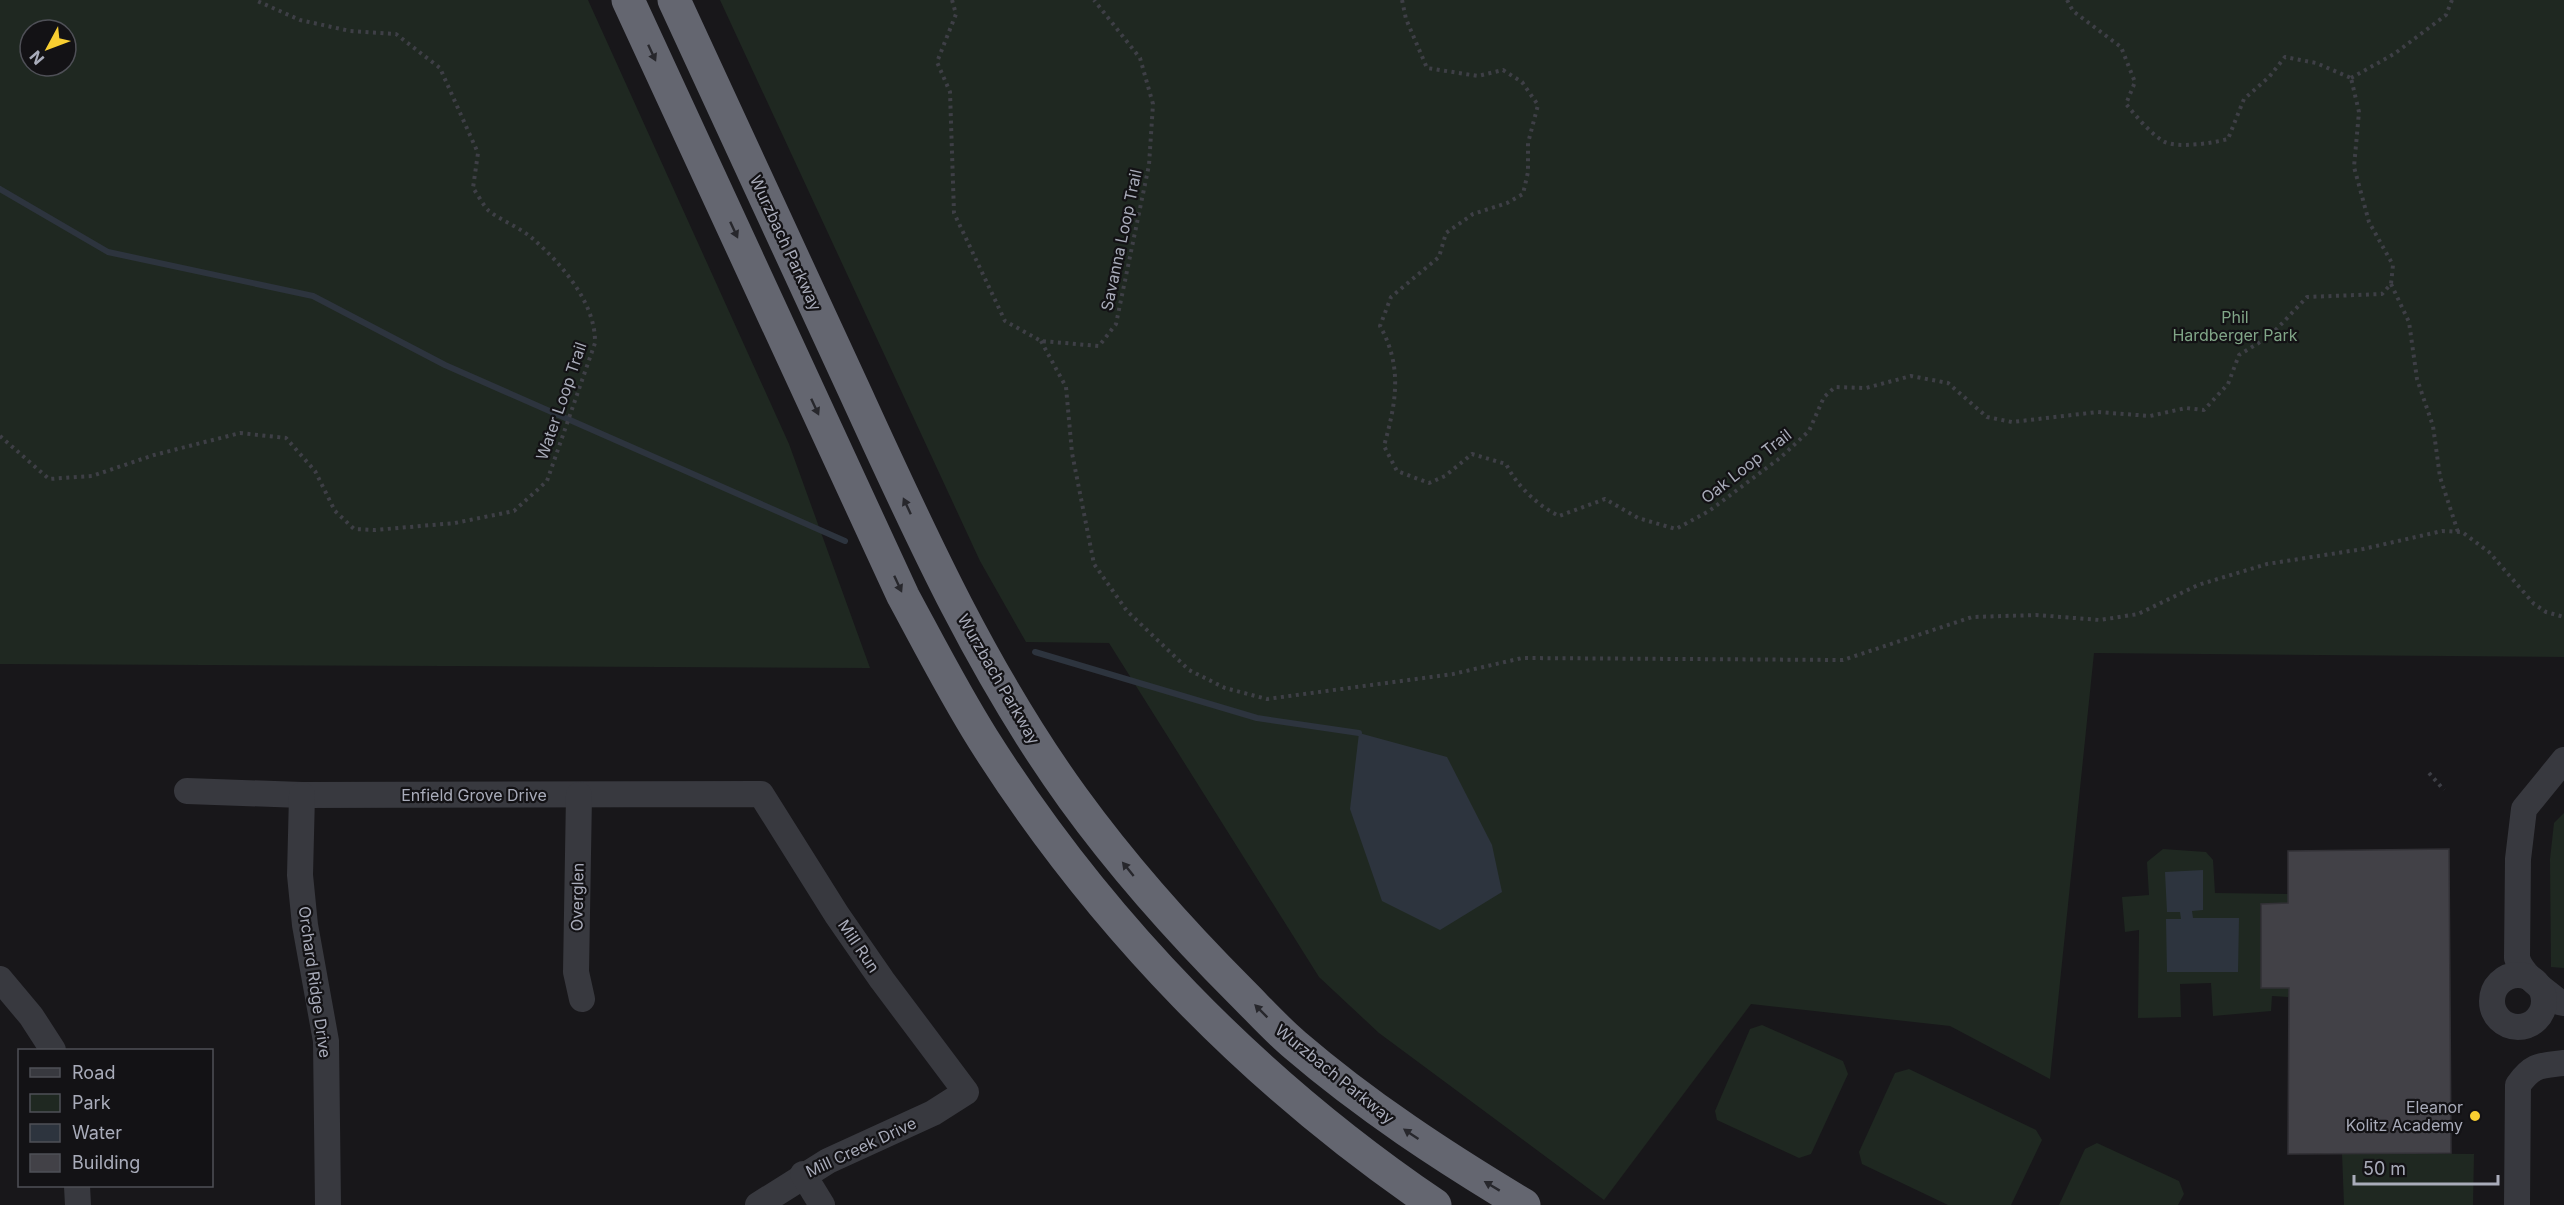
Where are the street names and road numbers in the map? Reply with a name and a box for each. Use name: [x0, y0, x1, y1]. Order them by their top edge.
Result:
street label: Savanna Loop Trail: [1096, 167, 1146, 313]
street label: Wurzbach Parkway: [746, 172, 826, 314]
street label: Water Loop Trail: [531, 339, 591, 463]
street label: Oak Loop Trail: [1697, 424, 1795, 508]
street label: Wurzbach Parkway: [954, 610, 1044, 748]
street label: Enfield Grove Drive: [401, 785, 547, 805]
street label: Overglen: [566, 863, 588, 931]
street label: Orchard Ridge Drive: [294, 905, 336, 1059]
street label: Mill Run: [834, 916, 884, 976]
street label: Wurzbach Parkway: [1272, 1020, 1399, 1128]
street label: Mill Creek Drive: [803, 1113, 919, 1181]

